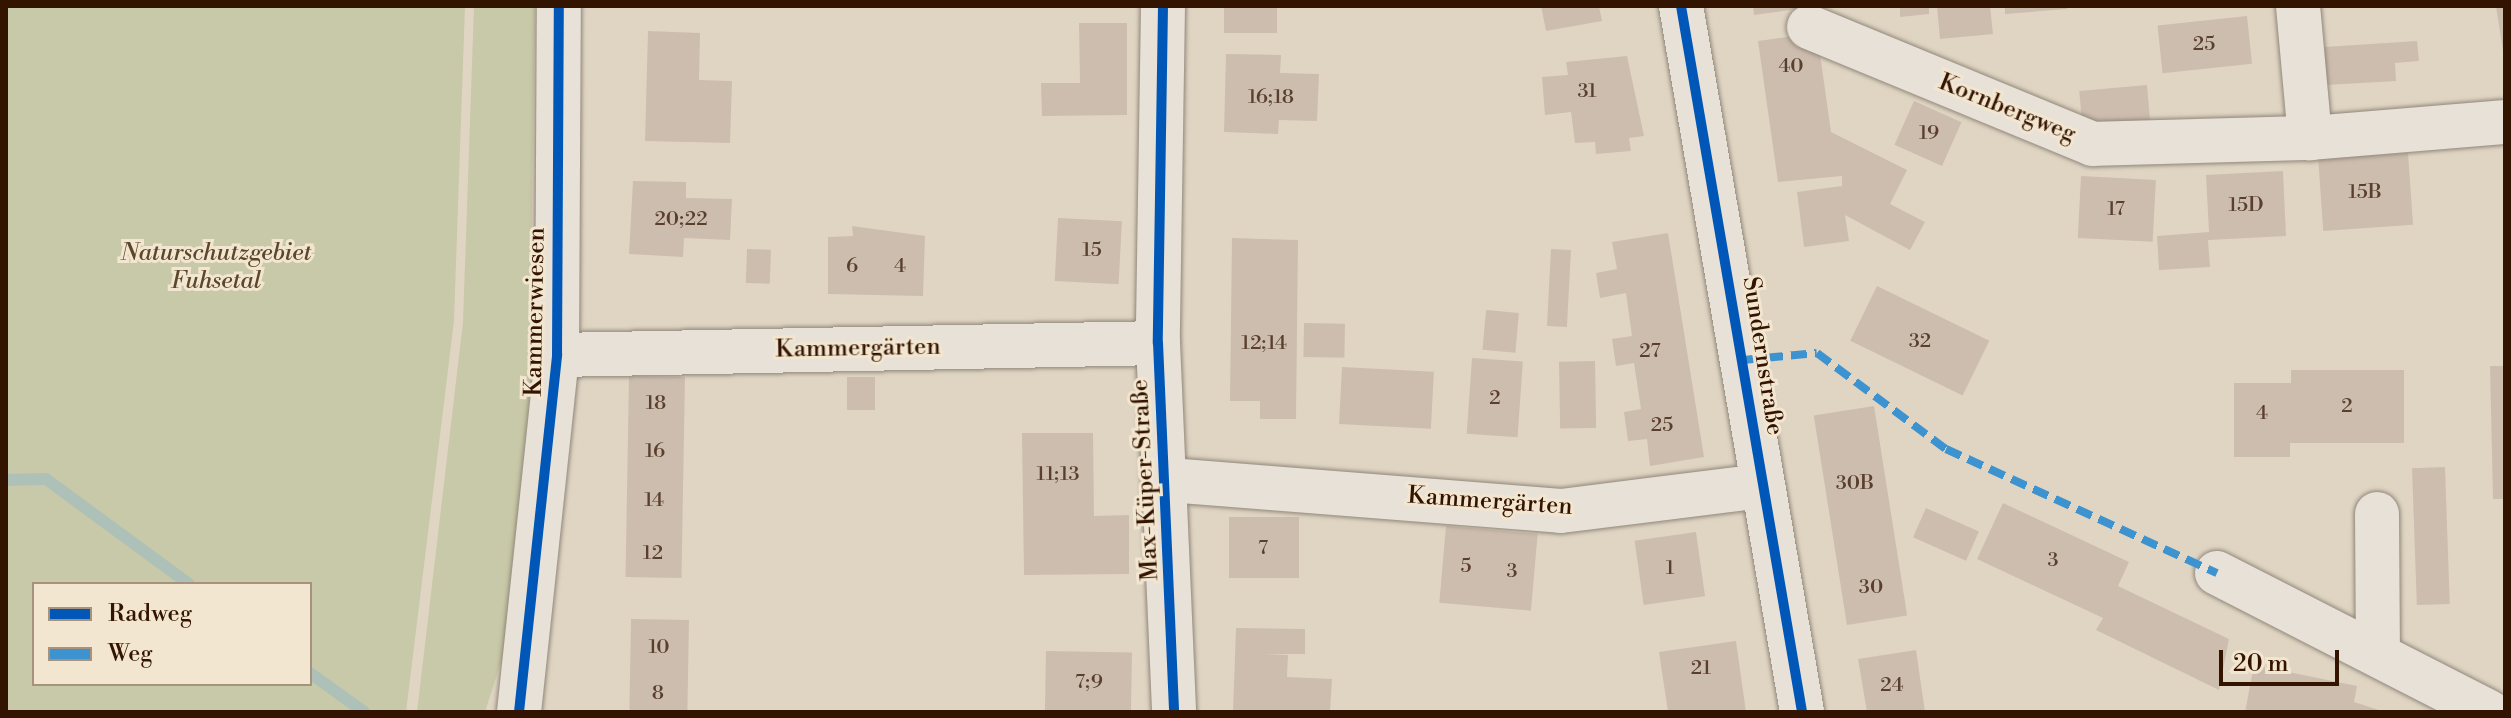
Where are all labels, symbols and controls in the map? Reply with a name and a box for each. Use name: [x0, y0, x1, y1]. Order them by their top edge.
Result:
house number: 25: [2193, 32, 2215, 56]
house number: 40: [1778, 54, 1804, 78]
street label: Kornbergweg: [1934, 68, 2080, 150]
house number: 31: [1577, 79, 1597, 103]
house number: 16;18: [1248, 85, 1294, 109]
house number: 19: [1919, 121, 1939, 145]
house number: 15B: [2348, 180, 2382, 204]
house number: 15D: [2228, 193, 2264, 217]
house number: 17: [2107, 197, 2125, 221]
house number: 20;22: [654, 207, 708, 231]
street label: Kammerwiesen: [520, 227, 552, 397]
house number: 15: [1082, 238, 1102, 262]
park label: Naturschutzgebiet Fuhsetal: [121, 240, 311, 296]
house number: 6: [846, 254, 858, 278]
house number: 4: [894, 254, 906, 278]
street label: Sundernstraße: [1735, 275, 1789, 437]
house number: 32: [1909, 329, 1931, 353]
house number: 12;14: [1241, 331, 1287, 355]
street label: Kammergärten: [775, 333, 941, 365]
house number: 27: [1639, 339, 1661, 363]
street label: Max-Küper-Straße: [1126, 378, 1166, 582]
house number: 2: [1489, 386, 1501, 410]
house number: 18: [646, 391, 666, 415]
house number: 2: [2341, 394, 2353, 418]
house number: 4: [2256, 401, 2268, 425]
house number: 25: [1651, 413, 1673, 437]
house number: 16: [645, 439, 665, 463]
house number: 11;13: [1036, 462, 1080, 486]
house number: 30B: [1836, 471, 1874, 495]
street label: Kammergärten: [1407, 482, 1573, 522]
house number: 14: [644, 488, 664, 512]
house number: 7: [1258, 536, 1268, 560]
house number: 12: [643, 541, 663, 565]
house number: 3: [2047, 548, 2059, 572]
house number: 5: [1460, 554, 1472, 578]
house number: 1: [1666, 556, 1674, 580]
house number: 3: [1506, 559, 1518, 583]
house number: 30: [1859, 575, 1883, 599]
legend: [32, 582, 312, 686]
text: Radweg: [108, 599, 192, 629]
scale bar: [2223, 634, 2343, 684]
house number: 10: [648, 635, 670, 659]
text: Weg: [108, 639, 153, 669]
text: 20 m: [2233, 649, 2289, 679]
house number: 21: [1691, 656, 1711, 680]
house number: 7;9: [1075, 670, 1103, 694]
house number: 24: [1880, 673, 1904, 697]
house number: 8: [652, 681, 664, 705]

